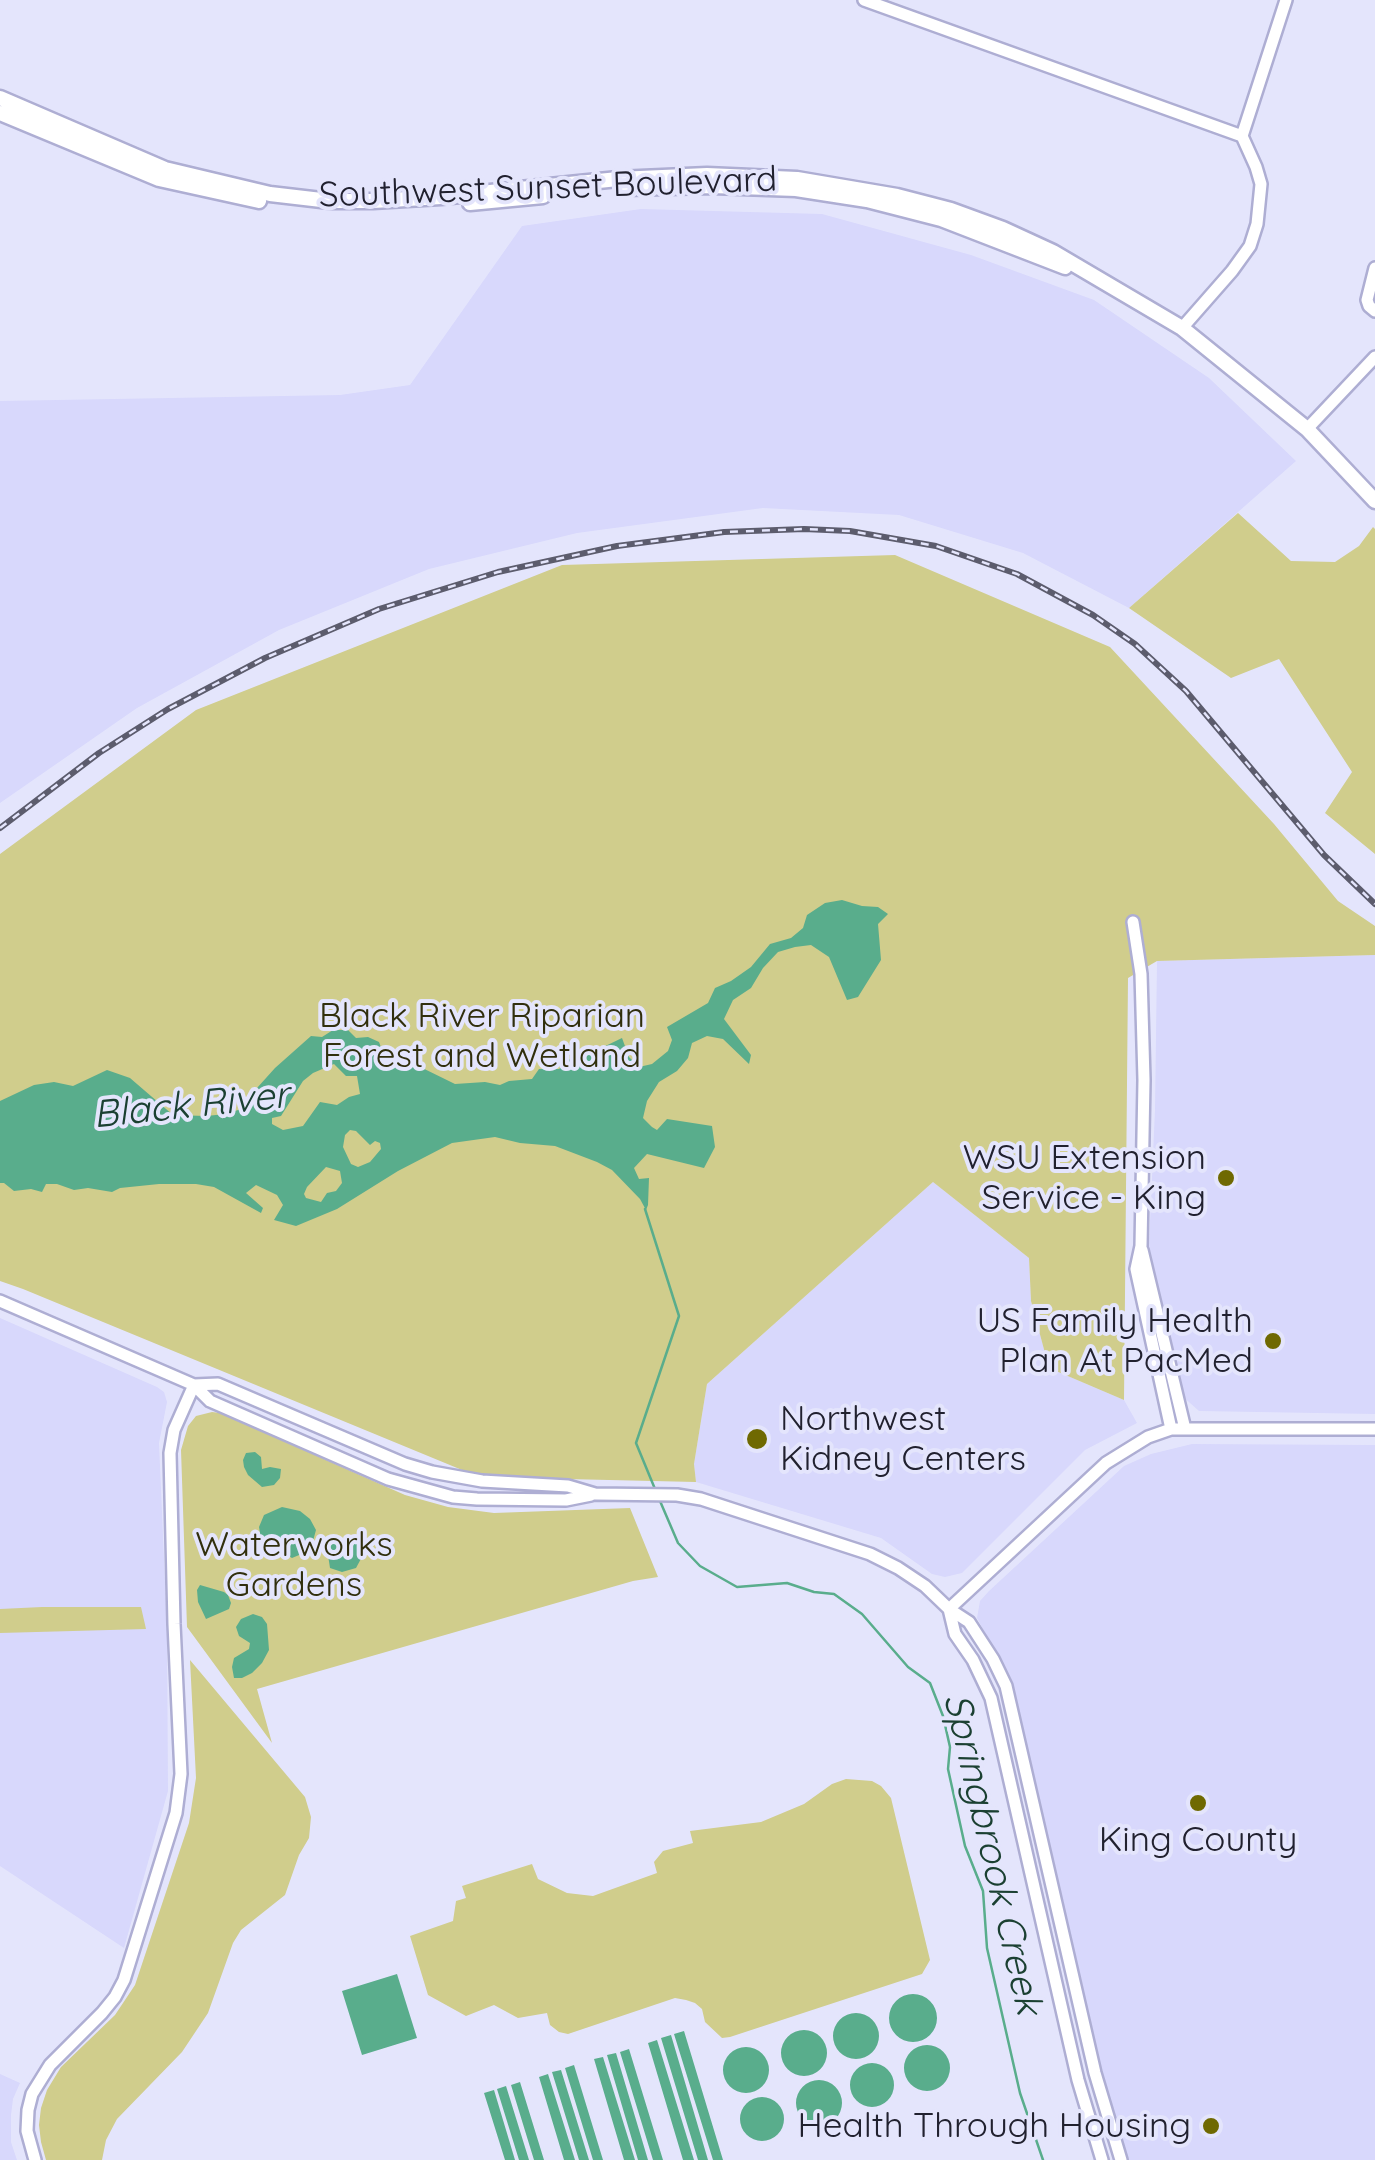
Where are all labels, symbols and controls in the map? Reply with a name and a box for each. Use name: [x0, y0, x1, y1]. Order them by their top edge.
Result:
street label: Southwest Sunset Boulevard: [318, 159, 778, 217]
park label: Black River Riparian Forest and Wetland: [319, 995, 645, 1077]
water label: Black River: [91, 1073, 291, 1139]
place label: WSU Extension Service - King: [963, 1137, 1206, 1219]
marker: WSU Extension Service - King: [1215, 1167, 1237, 1189]
place label: US Family Health Plan At PacMed: [976, 1300, 1253, 1382]
marker: US Family Health Plan At PacMed: [1262, 1330, 1284, 1352]
place label: Northwest Kidney Centers: [780, 1398, 1026, 1480]
marker: Northwest Kidney Centers: [744, 1426, 770, 1452]
park label: Waterworks Gardens: [195, 1524, 393, 1606]
water label: Springbrook Creek: [933, 1689, 1051, 2019]
marker: King County: [1187, 1792, 1209, 1814]
place label: King County: [1099, 1819, 1297, 1861]
place label: Health Through Housing: [797, 2105, 1191, 2147]
marker: Health Through Housing: [1200, 2115, 1222, 2137]

